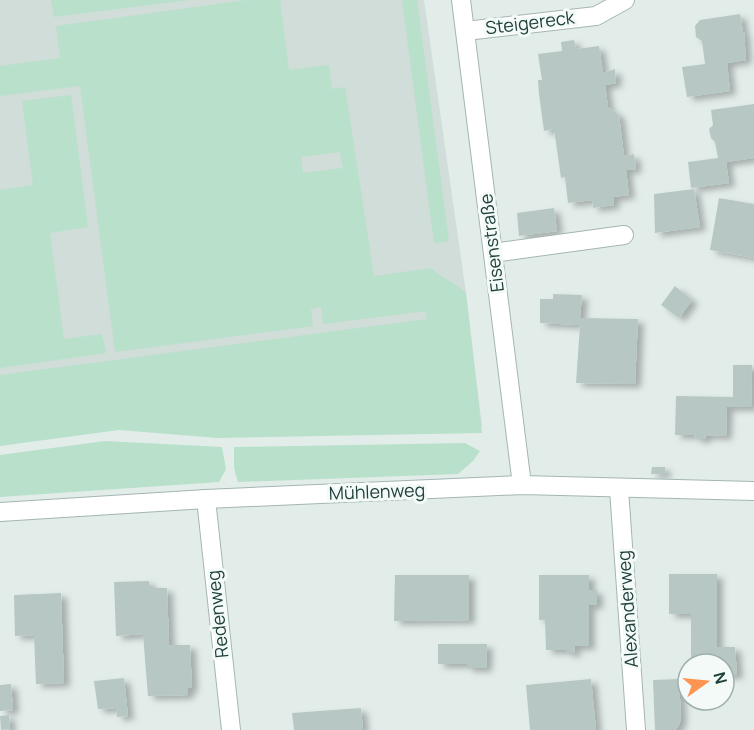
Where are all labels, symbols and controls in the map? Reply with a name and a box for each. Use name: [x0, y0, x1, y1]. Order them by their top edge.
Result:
street label: Steigereck: [484, 5, 577, 39]
street label: Eisenstraße: [473, 193, 509, 294]
street label: Mühlenweg: [328, 477, 426, 505]
street label: Alexanderweg: [611, 549, 643, 669]
street label: Redenweg: [200, 569, 234, 659]
north arrow: [676, 652, 736, 712]
text: N: [708, 670, 733, 687]

